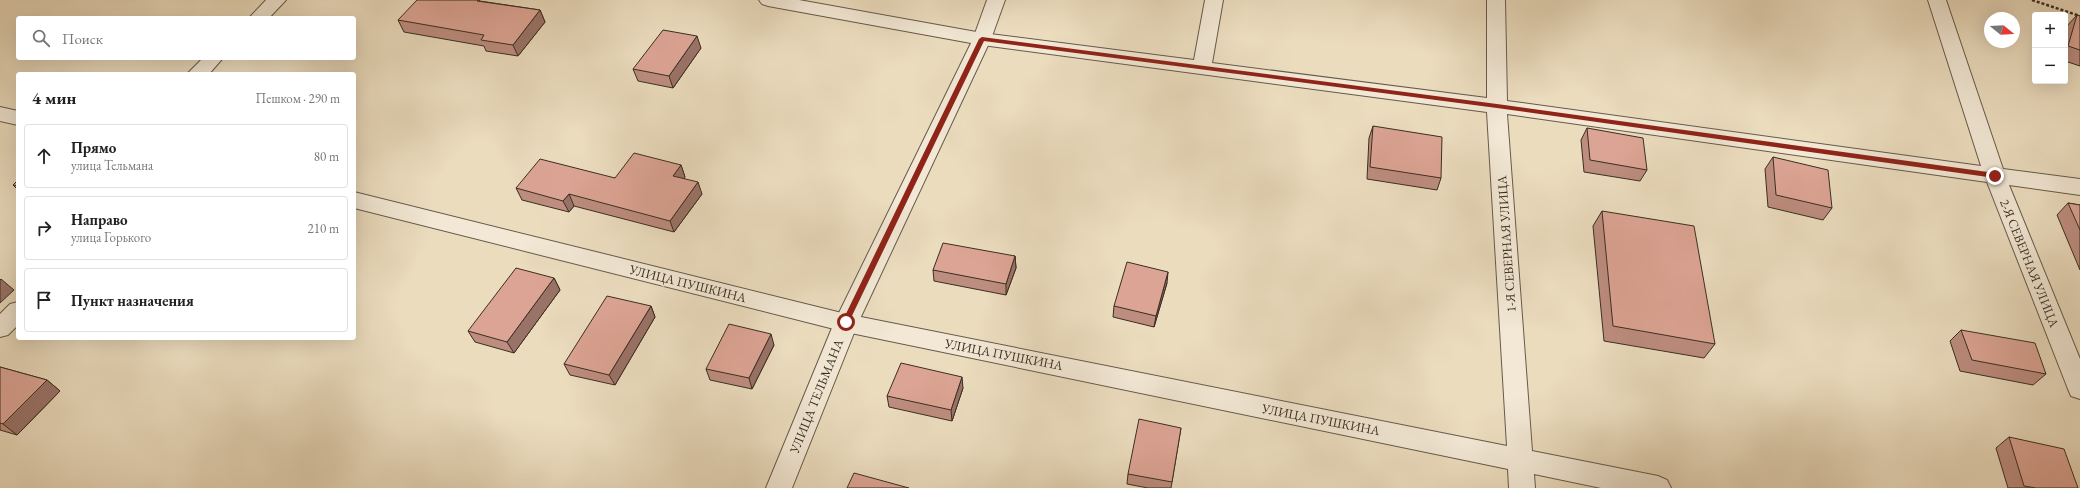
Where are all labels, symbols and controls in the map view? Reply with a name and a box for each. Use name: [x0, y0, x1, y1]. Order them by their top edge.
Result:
north arrow: [1984, 12, 2020, 48]
map controls: [2032, 12, 2068, 84]
button: +: [2032, 12, 2068, 48]
search box: [16, 16, 356, 60]
icon: search: [30, 27, 52, 49]
text: Поиск: [62, 29, 103, 48]
button: −: [2032, 48, 2068, 84]
text: 4 мин: [32, 87, 76, 109]
text: Пешком · 290 m: [256, 90, 340, 107]
text: Прямо: [71, 138, 116, 157]
icon: ahead: [33, 145, 55, 167]
text: 80 m: [314, 148, 339, 165]
text: улица Тельмана: [71, 157, 153, 174]
route end: [1986, 167, 2004, 185]
street label: 1-Я СЕВЕРНАЯ УЛИЦА: [1493, 174, 1520, 313]
street label: 2-Я СЕВЕРНАЯ УЛИЦА: [1996, 197, 2063, 331]
text: Направо: [71, 210, 128, 229]
icon: right: [33, 217, 55, 239]
text: 210 m: [308, 220, 339, 237]
text: улица Горького: [71, 229, 151, 246]
street label: УЛИЦА ПУШКИНА: [627, 261, 749, 306]
icon: arrive: [33, 289, 55, 311]
text: Пункт назначения: [71, 291, 194, 310]
route start: [837, 313, 855, 331]
street label: УЛИЦА ПУШКИНА: [943, 335, 1065, 374]
street label: УЛИЦА ТЕЛЬМАНА: [785, 336, 848, 457]
street label: УЛИЦА ПУШКИНА: [1260, 400, 1382, 439]

